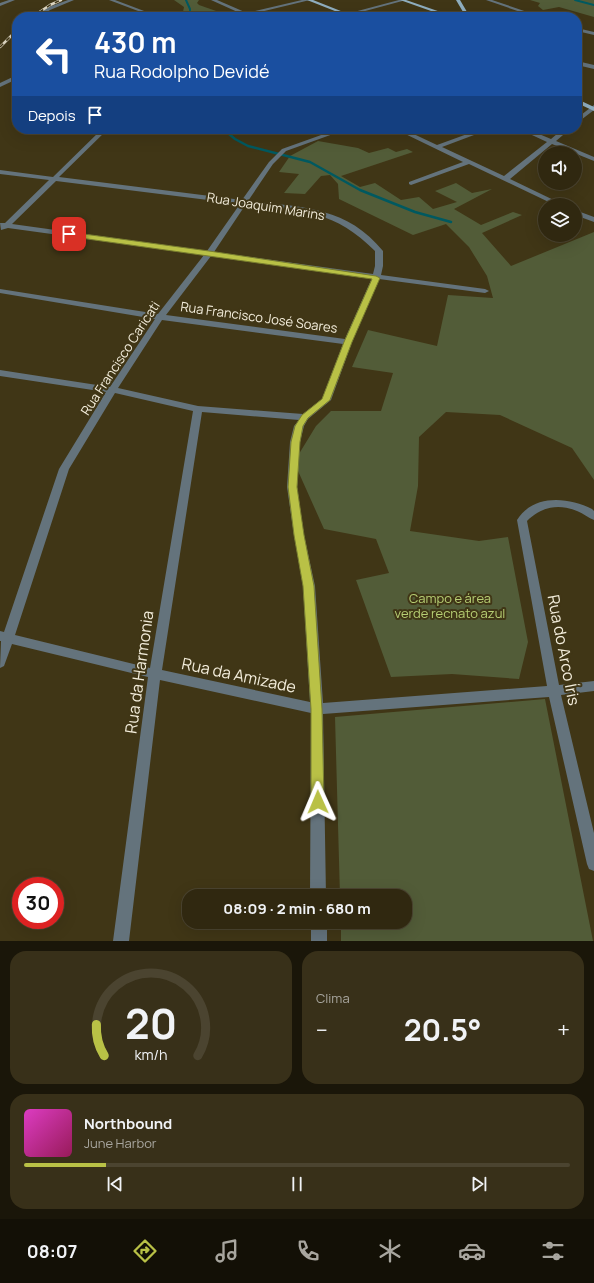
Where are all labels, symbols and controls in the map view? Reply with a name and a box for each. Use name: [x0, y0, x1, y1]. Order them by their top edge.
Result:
text: 430 m: [94, 23, 177, 61]
icon: left: [28, 28, 80, 80]
text: Rua Rodolpho Devidé: [94, 59, 270, 83]
icon: arrive: [84, 104, 106, 126]
text: Depois: [28, 105, 76, 126]
map controls: [538, 146, 582, 242]
button: sound: [538, 146, 582, 190]
street label: Rua Joaquim Marins: [206, 188, 326, 224]
button: layers: [538, 198, 582, 242]
pin: [52, 217, 86, 251]
icon: arrive: [58, 223, 80, 245]
street label: Rua Francisco Caricati: [76, 297, 164, 419]
street label: Rua Francisco José Soares: [179, 297, 339, 337]
park label: Campo e área verde recnato azul: [395, 589, 505, 622]
street label: Rua do Arco Íris: [542, 593, 586, 707]
street label: Rua da Harmonia: [119, 609, 159, 735]
street label: Rua da Amizade: [180, 652, 298, 698]
position arrow: [297, 781, 339, 823]
speed limit sign: 30: [12, 877, 64, 929]
text: 08:09 · 2 min · 680 m: [223, 898, 371, 919]
text: Clima: [316, 989, 350, 1007]
text: 20: [125, 994, 177, 1050]
text: 20.5°: [404, 1009, 482, 1050]
text: −: [316, 1015, 328, 1045]
text: +: [557, 1015, 570, 1045]
text: km/h: [134, 1044, 168, 1063]
text: Northbound: [84, 1113, 172, 1134]
text: June Harbor: [84, 1134, 157, 1152]
icon: previous: [104, 1173, 126, 1195]
icon: pause: [286, 1173, 308, 1195]
icon: next: [468, 1173, 490, 1195]
icon: directions: [131, 1237, 159, 1265]
icon: music: [213, 1237, 241, 1265]
icon: phone: [294, 1237, 322, 1265]
icon: climate: [376, 1237, 404, 1265]
icon: car: [458, 1237, 486, 1265]
icon: filters: [539, 1237, 567, 1265]
text: 08:07: [27, 1239, 77, 1263]

